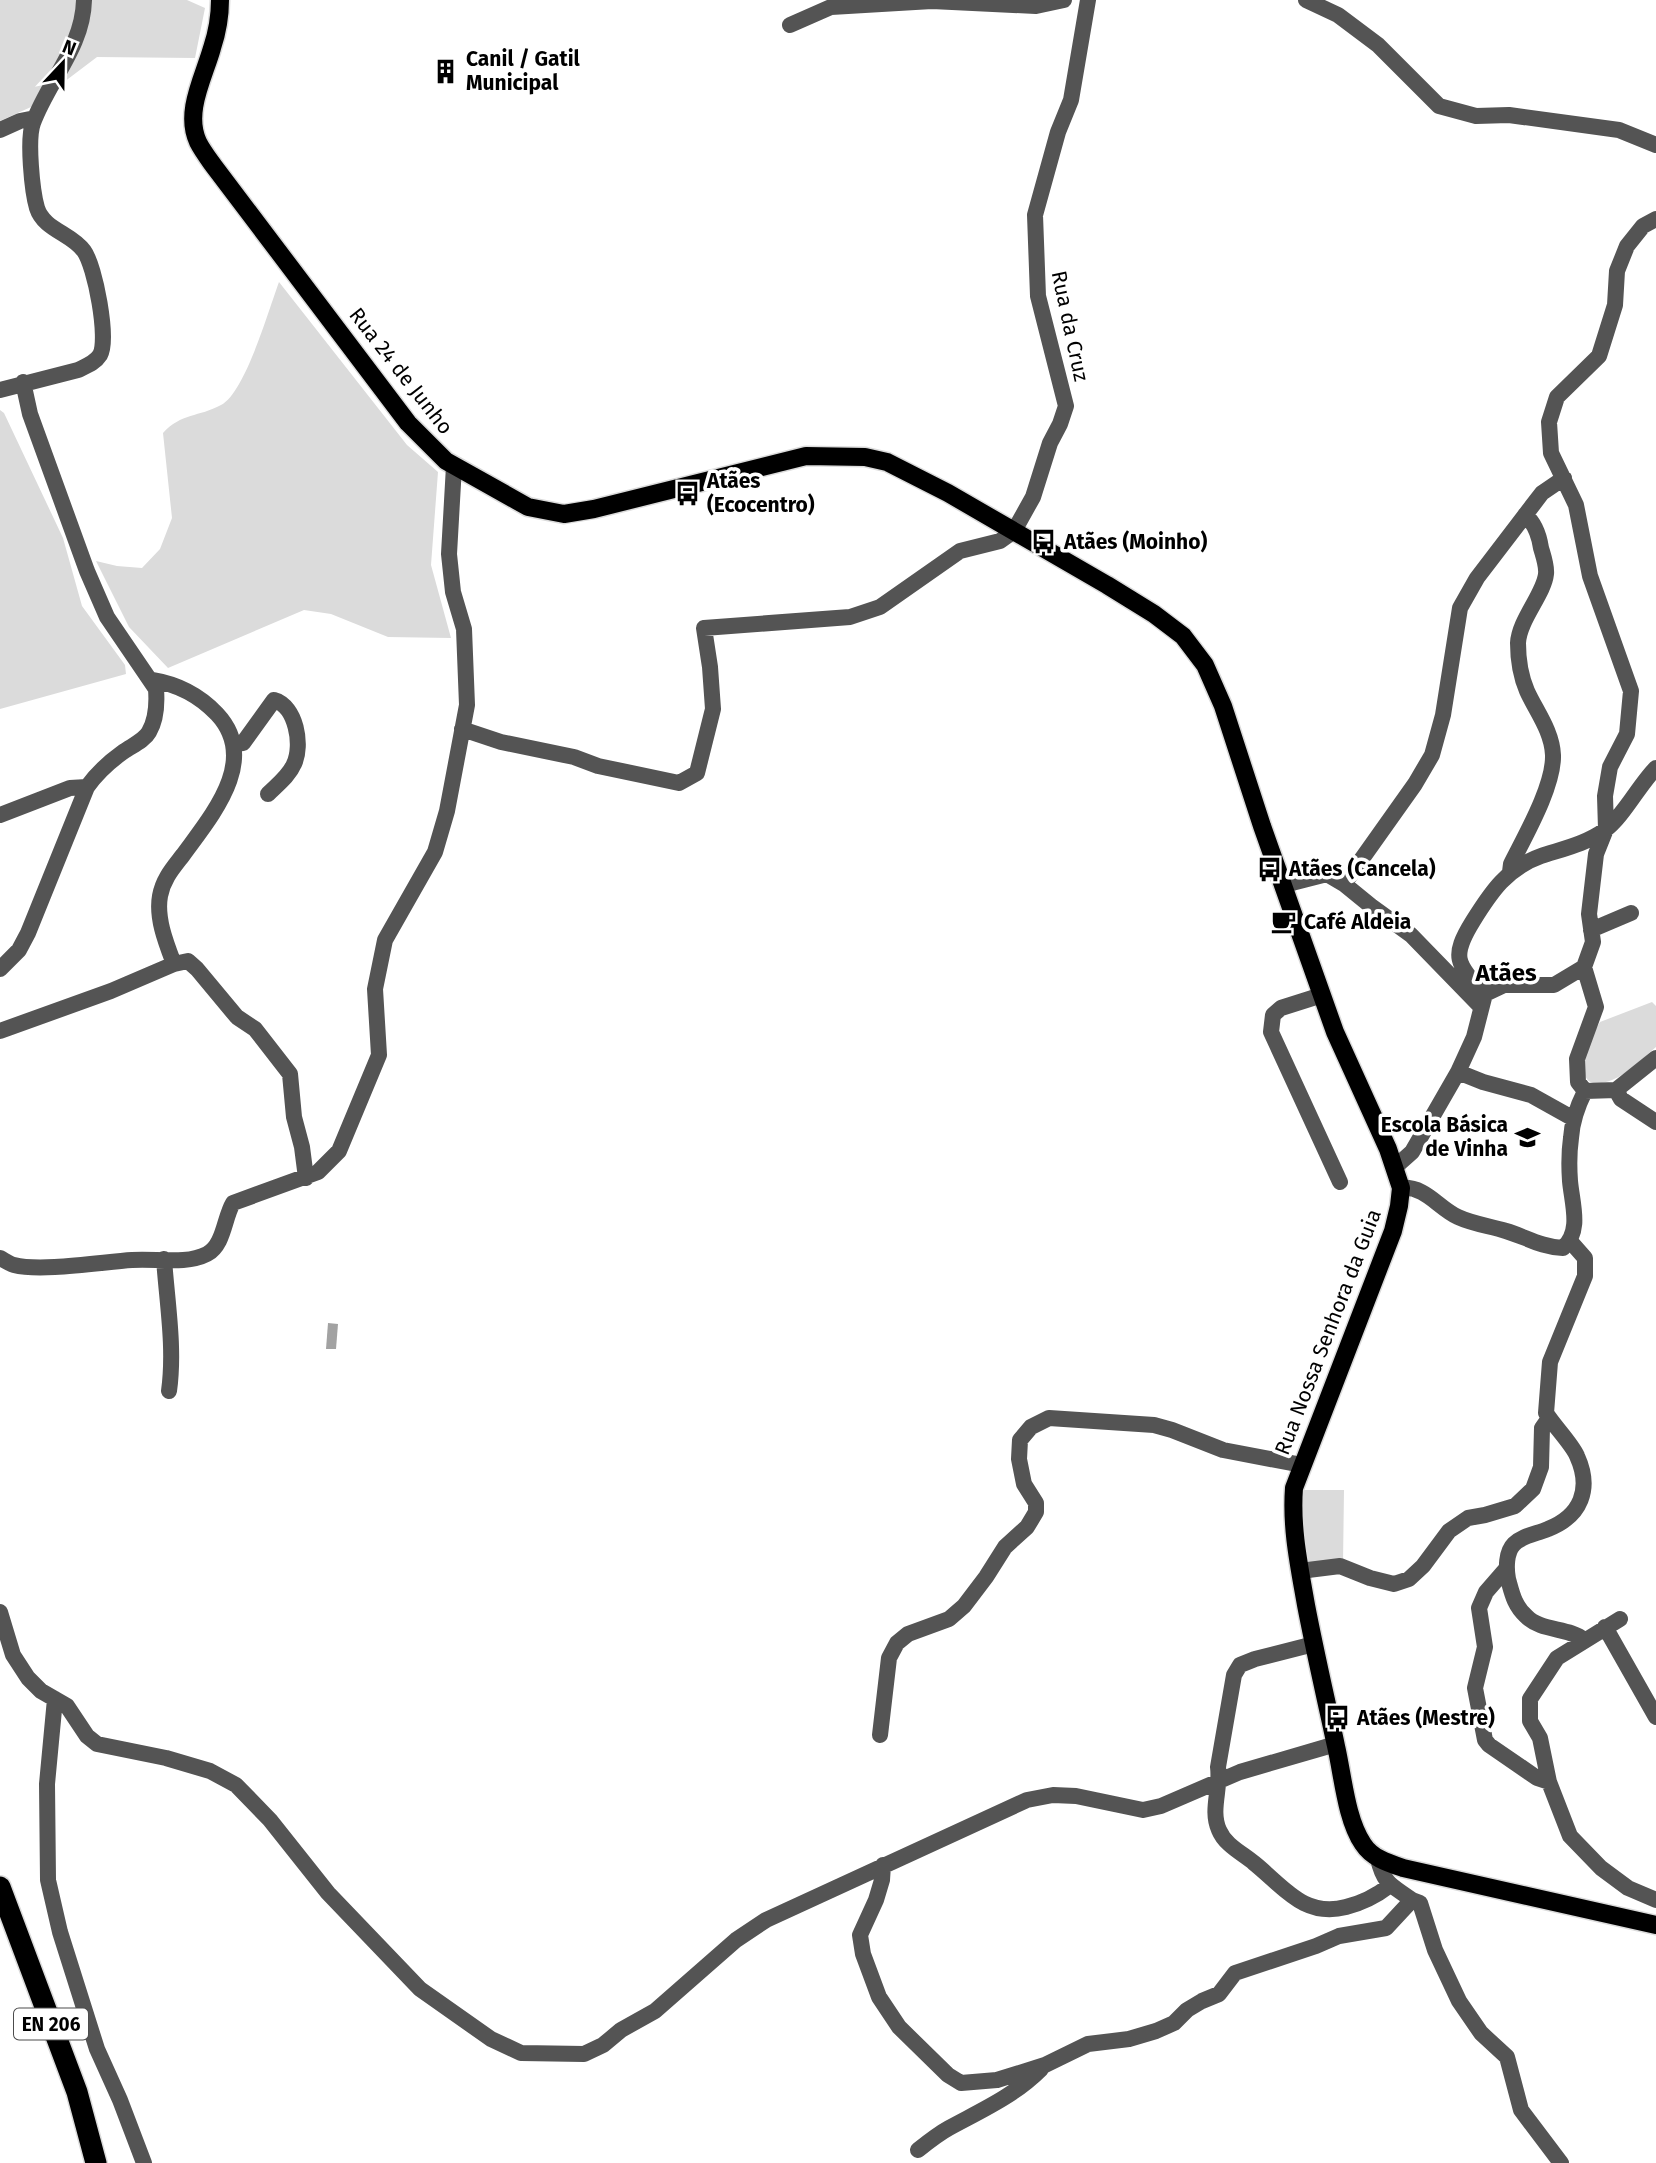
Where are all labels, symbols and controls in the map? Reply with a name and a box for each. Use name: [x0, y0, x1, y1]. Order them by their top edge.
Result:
north arrow: [28, 28, 98, 98]
text: N: [59, 35, 79, 61]
place label: Canil / Gatil Municipal: [466, 46, 581, 96]
building icon: Canil / Gatil Municipal: [432, 57, 460, 85]
street label: Rua da Cruz: [1046, 268, 1094, 384]
street label: Rua 24 de Junho: [343, 302, 459, 440]
place label: Atães (Ecocentro): [706, 468, 815, 518]
bus stop icon: Atães (Ecocentro): [673, 479, 701, 507]
bus stop icon: Atães (Moinho): [1030, 528, 1058, 556]
place label: Atães (Moinho): [1063, 529, 1207, 555]
bus stop icon: Atães (Cancela): [1255, 855, 1283, 883]
place label: Atães (Cancela): [1288, 856, 1436, 882]
cafe icon: Café Aldeia: [1270, 908, 1298, 936]
place label: Café Aldeia: [1304, 909, 1411, 935]
district label: Atães: [1474, 959, 1537, 987]
place label: Escola Básica de Vinha: [1381, 1112, 1508, 1162]
school or university icon: Escola Básica de Vinha: [1514, 1123, 1542, 1151]
street label: Rua Nossa Senhora da Guia: [1269, 1205, 1387, 1459]
bus stop icon: Atães (Mestre): [1323, 1704, 1351, 1732]
place label: Atães (Mestre): [1356, 1705, 1495, 1731]
road number: EN 206: [14, 2008, 88, 2040]

